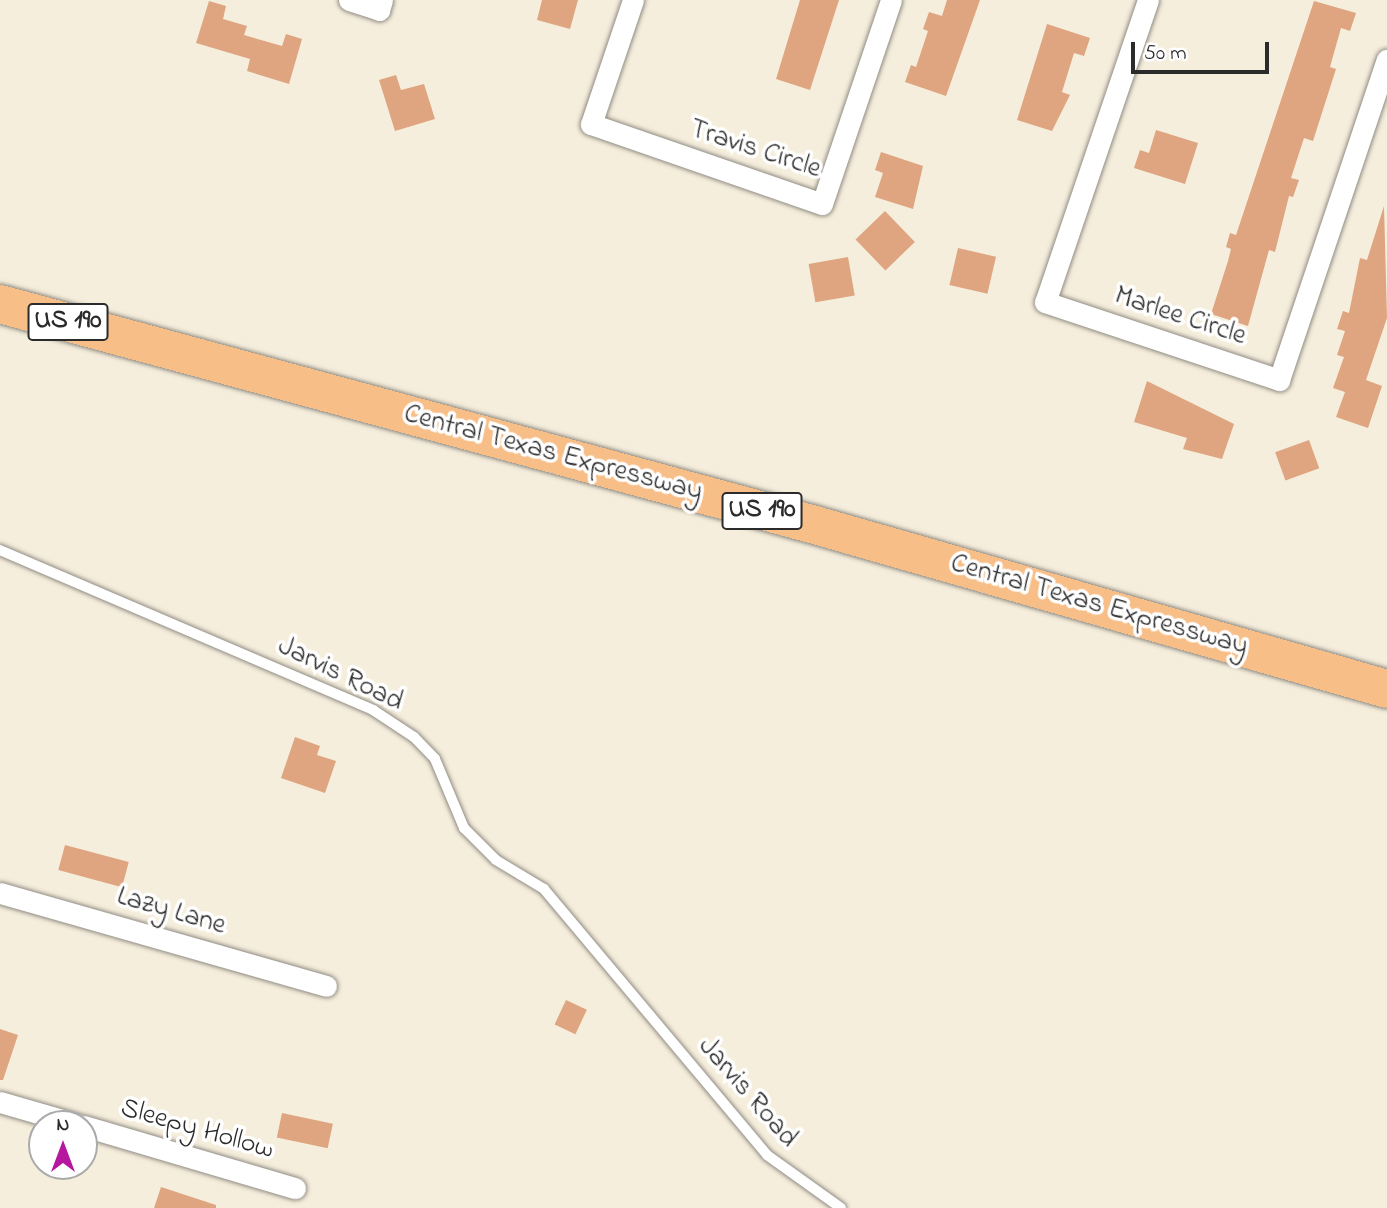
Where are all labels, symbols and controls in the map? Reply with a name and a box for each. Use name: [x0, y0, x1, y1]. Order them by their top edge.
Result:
scale bar: [1135, 28, 1273, 72]
text: 50 m: [1144, 39, 1187, 69]
street label: Travis Circle: [685, 113, 825, 187]
street label: Marlee Circle: [1110, 280, 1250, 354]
road number: US 190: [26, 300, 110, 344]
street label: Central Texas Expressway: [400, 398, 706, 510]
road number: US 190: [720, 489, 804, 534]
street label: Central Texas Expressway: [946, 547, 1252, 665]
street label: Jarvis Road: [272, 630, 408, 720]
street label: Lazy Lane: [113, 880, 229, 944]
street label: Jarvis Road: [690, 1031, 804, 1155]
street label: Sleepy Hollow: [116, 1092, 278, 1168]
north arrow: [28, 1110, 98, 1180]
text: N: [57, 1112, 69, 1139]

